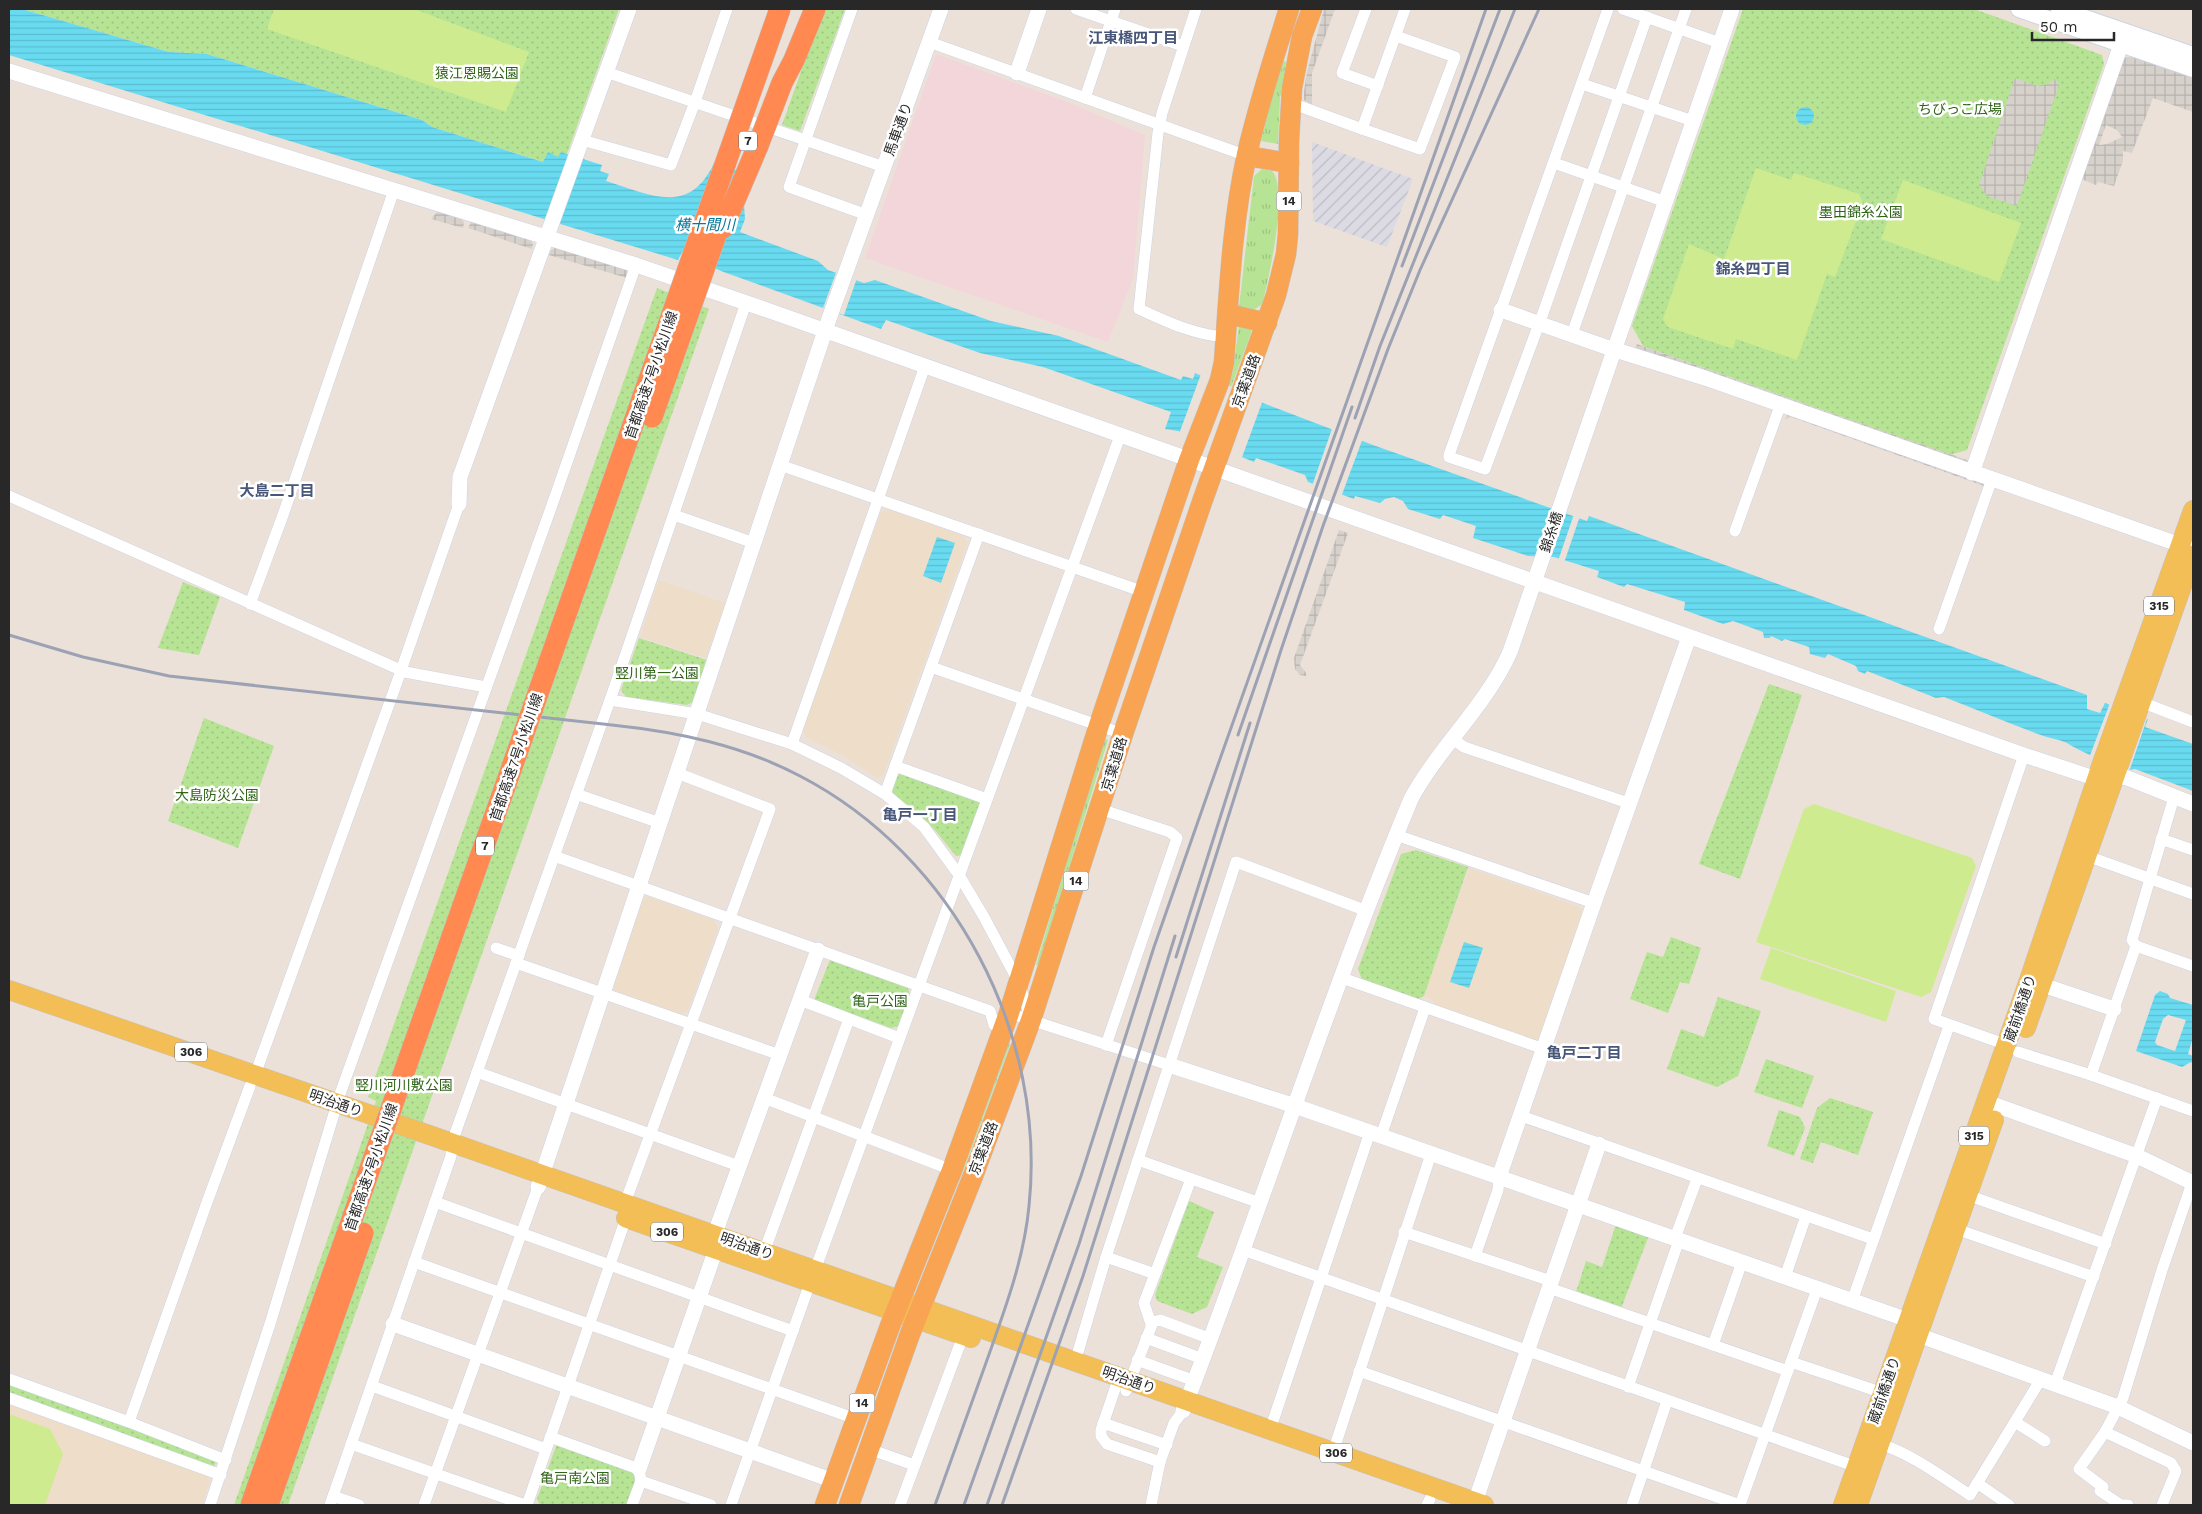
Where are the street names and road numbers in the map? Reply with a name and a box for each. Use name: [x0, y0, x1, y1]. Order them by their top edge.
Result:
street label: 馬車通り: [881, 100, 915, 158]
road number: 7: [739, 132, 757, 150]
road number: 14: [1276, 192, 1302, 210]
street label: 首都高速7号小松川線: [622, 309, 680, 441]
street label: 京葉道路: [1229, 352, 1263, 410]
street label: 錦糸橋: [1537, 510, 1565, 554]
road number: 315: [2144, 596, 2174, 616]
street label: 首都高速7号小松川線: [487, 691, 545, 823]
street label: 京葉道路: [1098, 735, 1130, 793]
road number: 7: [476, 836, 494, 856]
road number: 14: [1064, 871, 1088, 890]
street label: 蔵前橋通り: [2001, 972, 2039, 1044]
road number: 306: [175, 1042, 207, 1062]
street label: 明治通り: [307, 1086, 365, 1120]
street label: 首都高速7号小松川線: [342, 1101, 400, 1233]
street label: 京葉道路: [965, 1119, 1001, 1177]
road number: 315: [1959, 1126, 1989, 1146]
road number: 306: [651, 1222, 683, 1242]
street label: 明治通り: [718, 1229, 776, 1263]
street label: 蔵前橋通り: [1865, 1354, 1903, 1426]
street label: 明治通り: [1100, 1363, 1158, 1397]
road number: 14: [850, 1394, 874, 1412]
road number: 306: [1320, 1444, 1352, 1462]

